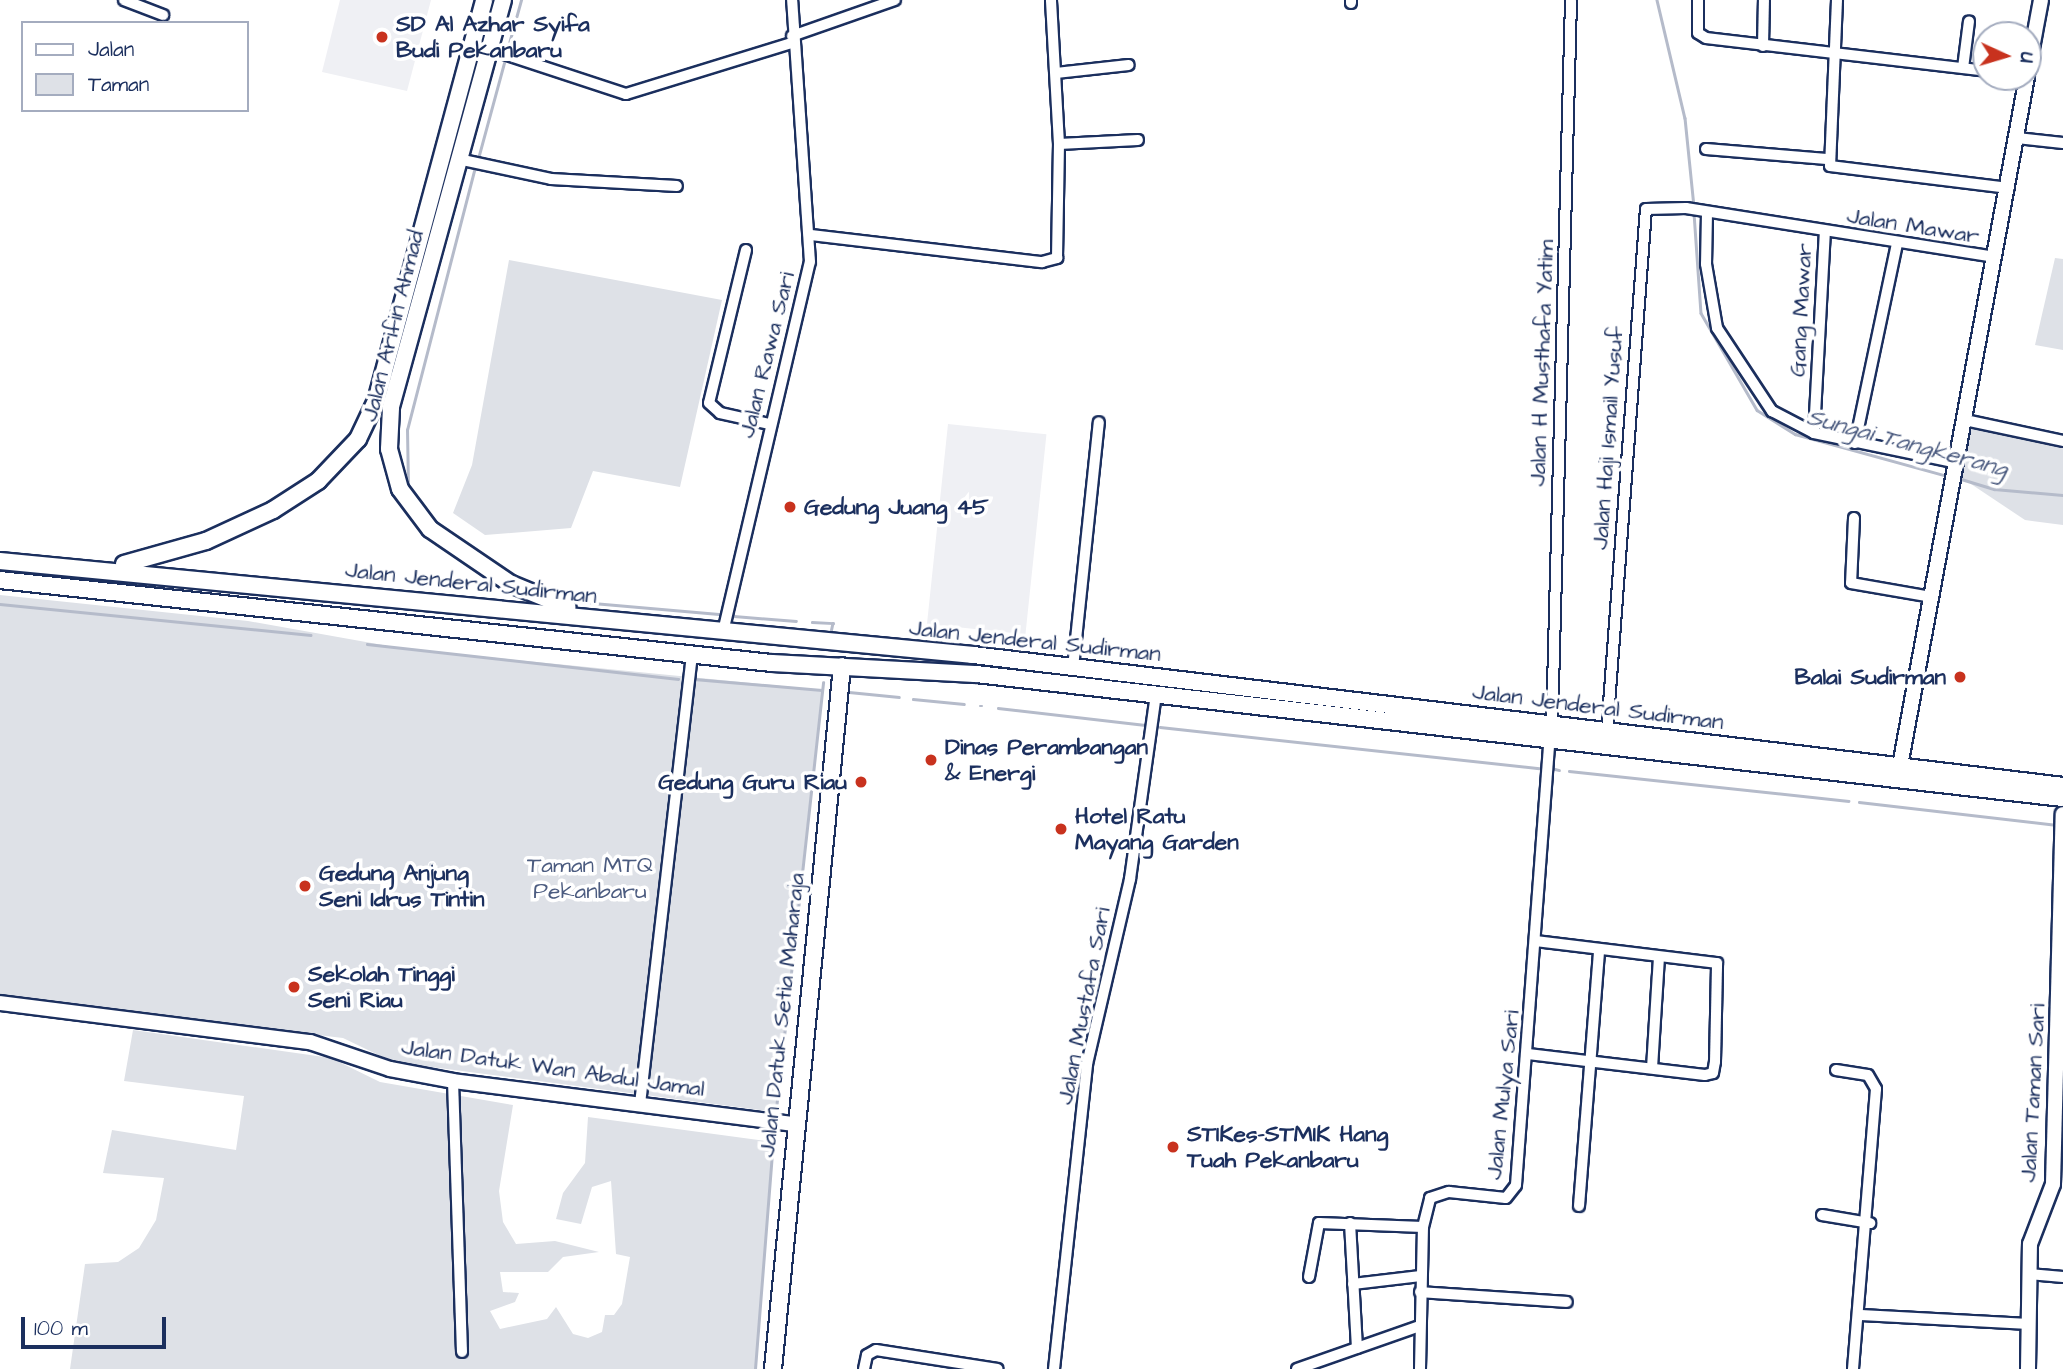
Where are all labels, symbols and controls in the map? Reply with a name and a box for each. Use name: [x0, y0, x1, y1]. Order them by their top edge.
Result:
place label: SD Al Azhar Syifa Budi Pekanbaru: [396, 10, 590, 64]
legend: [21, 21, 248, 112]
north arrow: [1972, 21, 2042, 91]
marker: SD Al Azhar Syifa Budi Pekanbaru: [374, 29, 390, 45]
text: Jalan: [88, 35, 134, 64]
text: U: [2013, 51, 2040, 64]
text: Taman: [88, 70, 149, 99]
street label: Jalan Mawar: [1845, 202, 1981, 250]
street label: Jalan Arifin Ahmad: [356, 227, 430, 425]
street label: Jalan H Musthafa Yatim: [1524, 239, 1560, 487]
street label: Gang Mawar: [1784, 242, 1818, 378]
street label: Jalan Rawa Sari: [733, 269, 801, 441]
street label: Jalan Haji Ismail Yusuf: [1586, 325, 1630, 551]
water label: Sungai Tangkerang: [1804, 403, 2010, 485]
place label: Gedung Juang 45: [804, 493, 988, 521]
marker: Gedung Juang 45: [782, 499, 798, 515]
street label: Jalan Jenderal Sudirman: [344, 556, 598, 610]
street label: Jalan Jenderal Sudirman: [908, 614, 1162, 668]
place label: Balai Sudirman: [1794, 663, 1946, 691]
marker: Balai Sudirman: [1952, 669, 1968, 685]
street label: Jalan Jenderal Sudirman: [1471, 678, 1725, 736]
place label: Dinas Perambangan & Energi: [945, 733, 1148, 787]
marker: Dinas Perambangan & Energi: [923, 752, 939, 768]
place label: Gedung Guru Riau: [658, 768, 847, 796]
marker: Gedung Guru Riau: [853, 774, 869, 790]
place label: Hotel Ratu Mayang Garden: [1075, 802, 1239, 856]
marker: Hotel Ratu Mayang Garden: [1053, 821, 1069, 837]
park label: Taman MTQ Pekanbaru: [527, 851, 653, 905]
place label: Gedung Anjung Seni Idrus Tintin: [319, 859, 484, 913]
street label: Jalan Datuk Setia Maharaja: [753, 871, 811, 1159]
marker: Gedung Anjung Seni Idrus Tintin: [297, 878, 313, 894]
street label: Jalan Mustafa Sari: [1051, 905, 1117, 1107]
place label: Sekolah Tinggi Seni Riau: [308, 960, 455, 1014]
marker: Sekolah Tinggi Seni Riau: [286, 979, 302, 995]
street label: Jalan Taman Sari: [2015, 1003, 2051, 1183]
street label: Jalan Mulya Sari: [1480, 1009, 1526, 1181]
street label: Jalan Datuk Wan Abdul Jamal: [400, 1033, 706, 1103]
place label: STIKes-STMIK Hang Tuah Pekanbaru: [1187, 1120, 1388, 1174]
marker: STIKes-STMIK Hang Tuah Pekanbaru: [1165, 1139, 1181, 1155]
scale bar: [24, 1302, 170, 1346]
text: 100 m: [34, 1314, 88, 1343]

